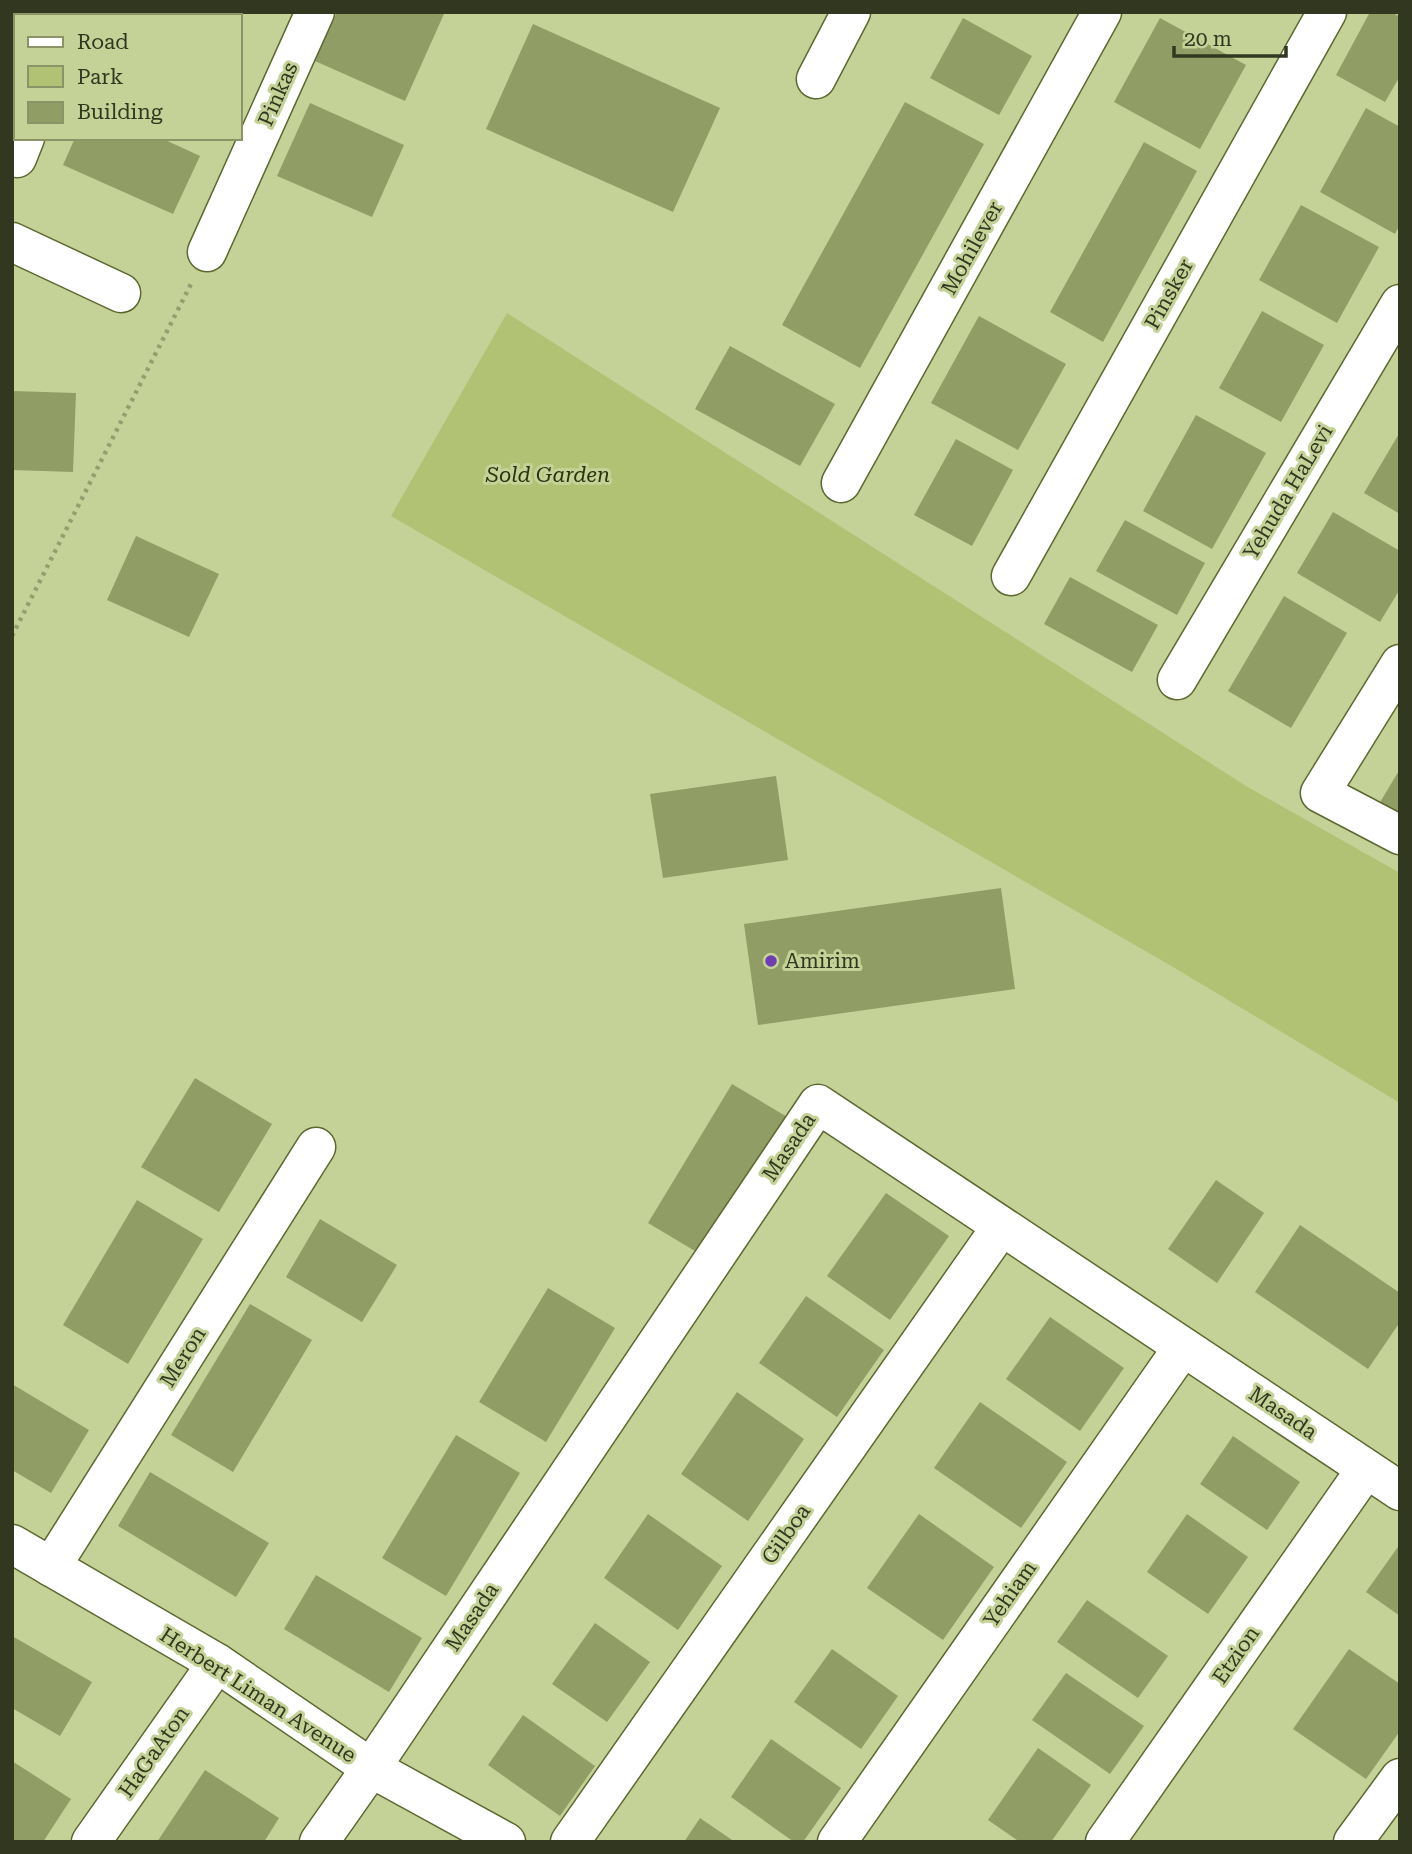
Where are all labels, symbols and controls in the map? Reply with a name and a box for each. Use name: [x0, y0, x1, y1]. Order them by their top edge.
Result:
legend: [14, 14, 242, 140]
scale bar: [1174, 14, 1286, 58]
text: 20 m: [1184, 27, 1232, 51]
text: Road: [77, 30, 129, 54]
street label: Pinkas: [253, 58, 303, 130]
text: Park: [77, 65, 123, 89]
text: Building: [77, 100, 163, 124]
street label: Mohilever: [937, 197, 1008, 299]
street label: Pinsker: [1140, 254, 1198, 333]
street label: Yehuda HaLevi: [1238, 420, 1338, 564]
park label: Sold Garden: [485, 463, 610, 487]
place label: Amirim: [785, 949, 860, 973]
marker: Amirim: [763, 953, 779, 969]
street label: Masada: [758, 1108, 821, 1186]
street label: Meron: [155, 1322, 211, 1391]
street label: Masada: [1244, 1382, 1322, 1445]
street label: Gilboa: [757, 1499, 815, 1568]
street label: Yehiam: [979, 1556, 1041, 1632]
street label: Masada: [441, 1578, 504, 1656]
street label: Etzion: [1208, 1621, 1265, 1688]
street label: Herbert Liman Avenue: [155, 1623, 361, 1767]
street label: HaGaAton: [114, 1702, 194, 1802]

